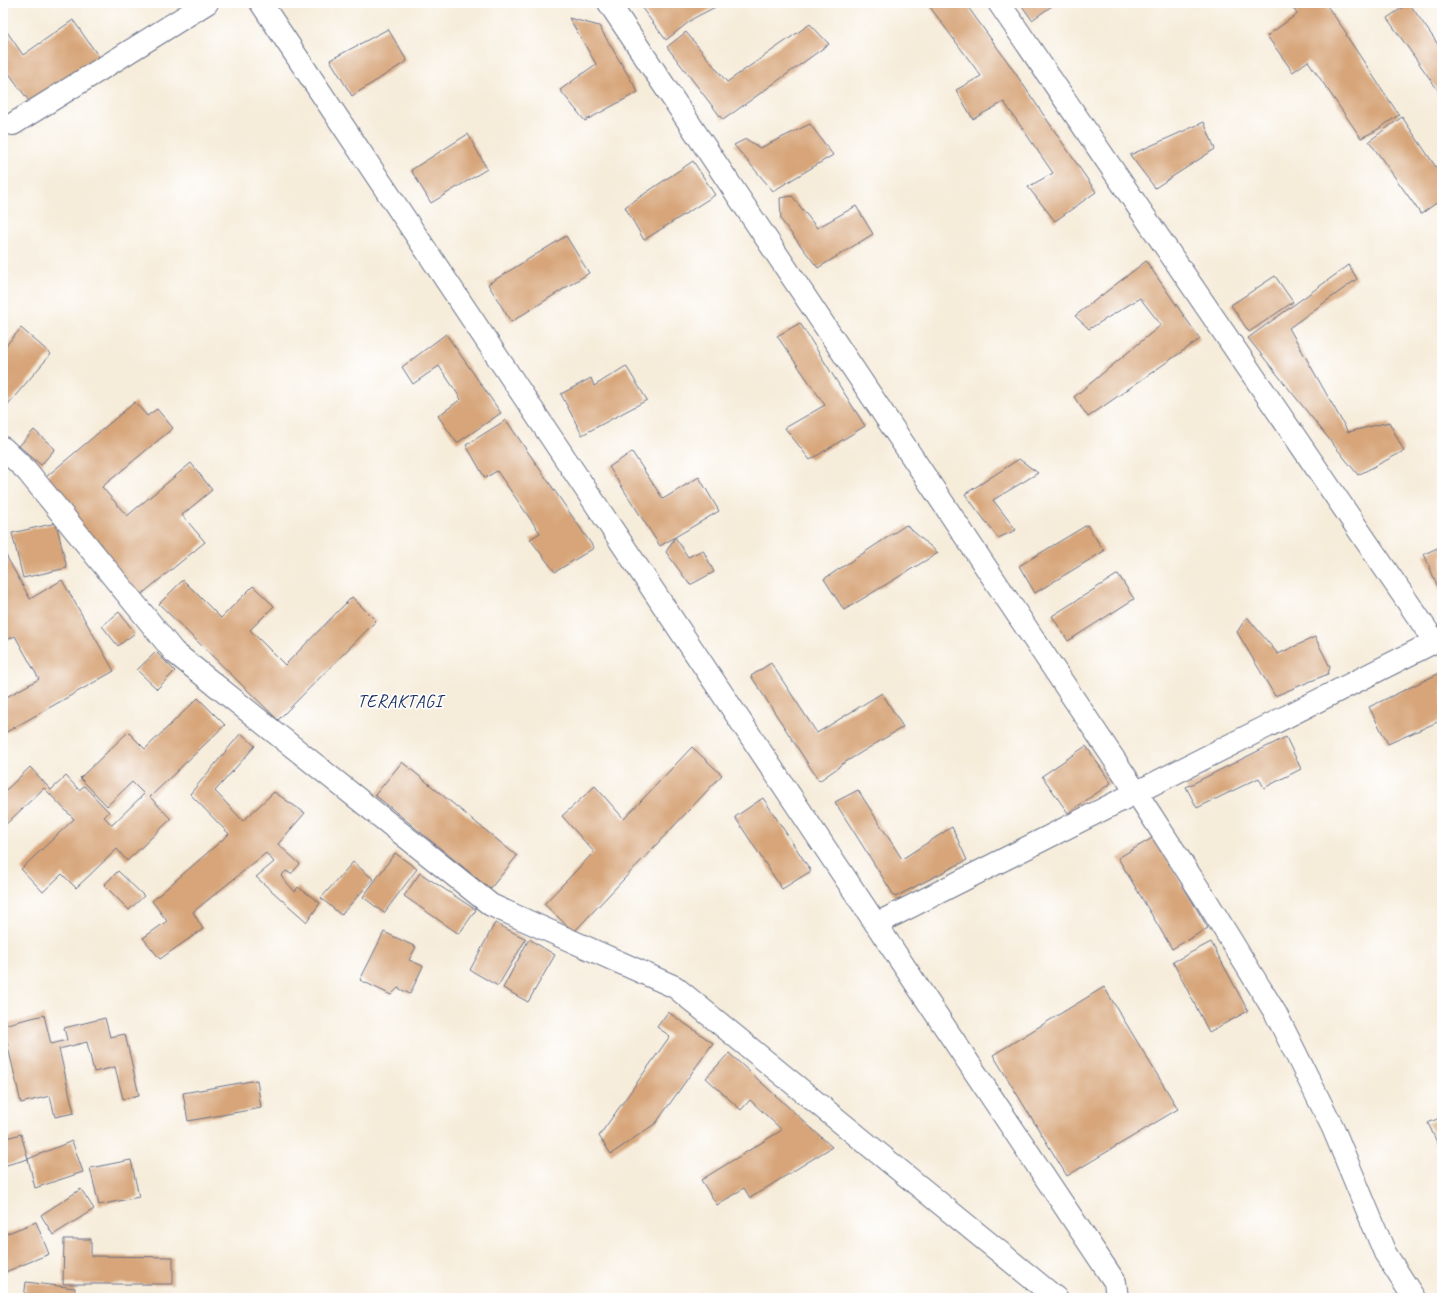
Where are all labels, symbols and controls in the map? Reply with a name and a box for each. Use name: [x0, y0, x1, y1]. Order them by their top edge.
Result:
district label: TERAKTAGI: [357, 690, 446, 712]

